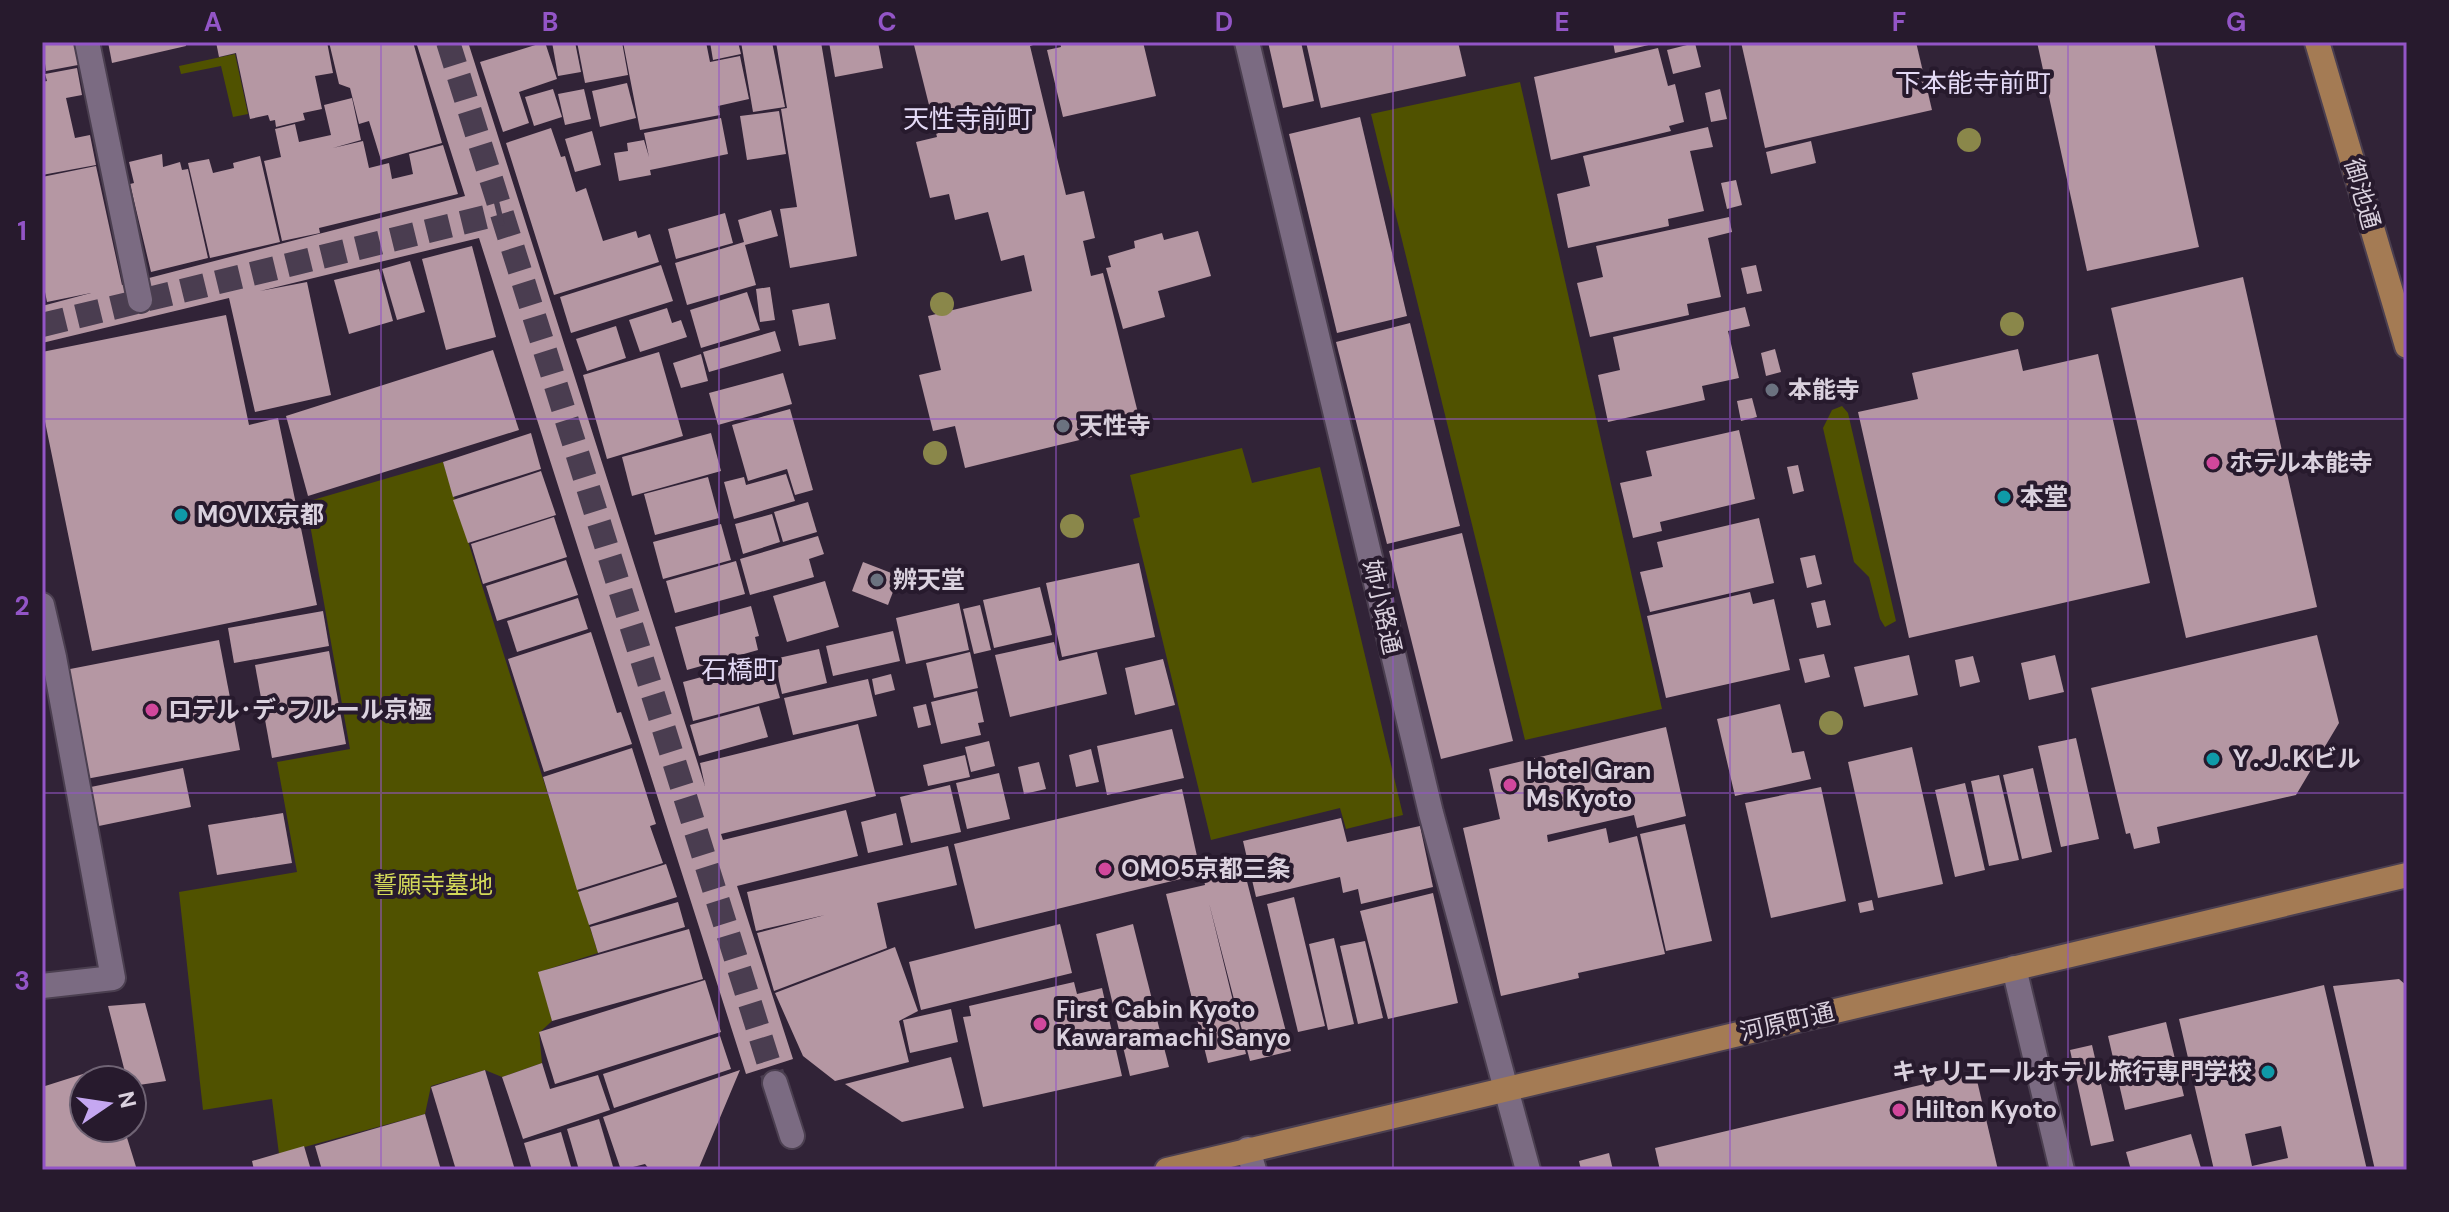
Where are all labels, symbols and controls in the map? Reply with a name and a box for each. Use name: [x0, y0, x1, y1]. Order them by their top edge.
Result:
text: A: [204, 5, 222, 39]
text: B: [542, 5, 558, 39]
text: C: [877, 5, 897, 39]
text: D: [1215, 5, 1233, 39]
text: E: [1554, 5, 1570, 39]
text: F: [1892, 5, 1906, 39]
text: G: [2226, 5, 2246, 39]
district label: 下本能寺前町: [1895, 66, 2051, 100]
district label: 天性寺前町: [903, 102, 1033, 136]
street label: 御池通: [2338, 155, 2387, 233]
text: 1: [17, 214, 27, 248]
place label: 本能寺: [1788, 374, 1860, 405]
marker: 本能寺: [1763, 381, 1781, 399]
place label: 天性寺: [1079, 410, 1151, 441]
marker: 天性寺: [1054, 417, 1072, 435]
place label: ホテル本能寺: [2229, 447, 2373, 478]
marker: ホテル本能寺: [2204, 454, 2222, 472]
place label: 本堂: [2020, 481, 2068, 512]
marker: 本堂: [1995, 488, 2013, 506]
place label: MOVIX京都: [197, 499, 324, 530]
marker: MOVIX京都: [172, 506, 190, 524]
street label: 姉小路通: [1357, 557, 1408, 657]
place label: 辨天堂: [893, 564, 965, 595]
marker: 辨天堂: [868, 571, 886, 589]
text: 2: [14, 589, 30, 623]
district label: 石橋町: [701, 653, 779, 687]
place label: ロテル･デ･フルール京極: [168, 694, 432, 725]
marker: ロテル･デ･フルール京極: [143, 701, 161, 719]
place label: Ｙ.Ｊ.Ｋビル: [2229, 743, 2361, 774]
marker: Ｙ.Ｊ.Ｋビル: [2204, 750, 2222, 768]
place label: Hotel Gran Ms Kyoto: [1526, 755, 1651, 814]
marker: Hotel Gran Ms Kyoto: [1501, 776, 1519, 794]
place label: OMO5京都三条: [1121, 853, 1291, 884]
marker: OMO5京都三条: [1096, 860, 1114, 878]
park label: 誓願寺墓地: [373, 869, 493, 900]
text: 3: [14, 964, 30, 998]
place label: First Cabin Kyoto Kawaramachi Sanyo: [1056, 994, 1291, 1053]
street label: 河原町通: [1737, 996, 1837, 1047]
marker: First Cabin Kyoto Kawaramachi Sanyo: [1031, 1015, 1049, 1033]
place label: キャリエールホテル旅行専門学校: [1892, 1056, 2252, 1087]
marker: キャリエールホテル旅行専門学校: [2259, 1063, 2277, 1081]
north arrow: [68, 1064, 148, 1144]
text: N: [111, 1089, 143, 1111]
place label: Hilton Kyoto: [1915, 1094, 2057, 1125]
marker: Hilton Kyoto: [1890, 1101, 1908, 1119]

